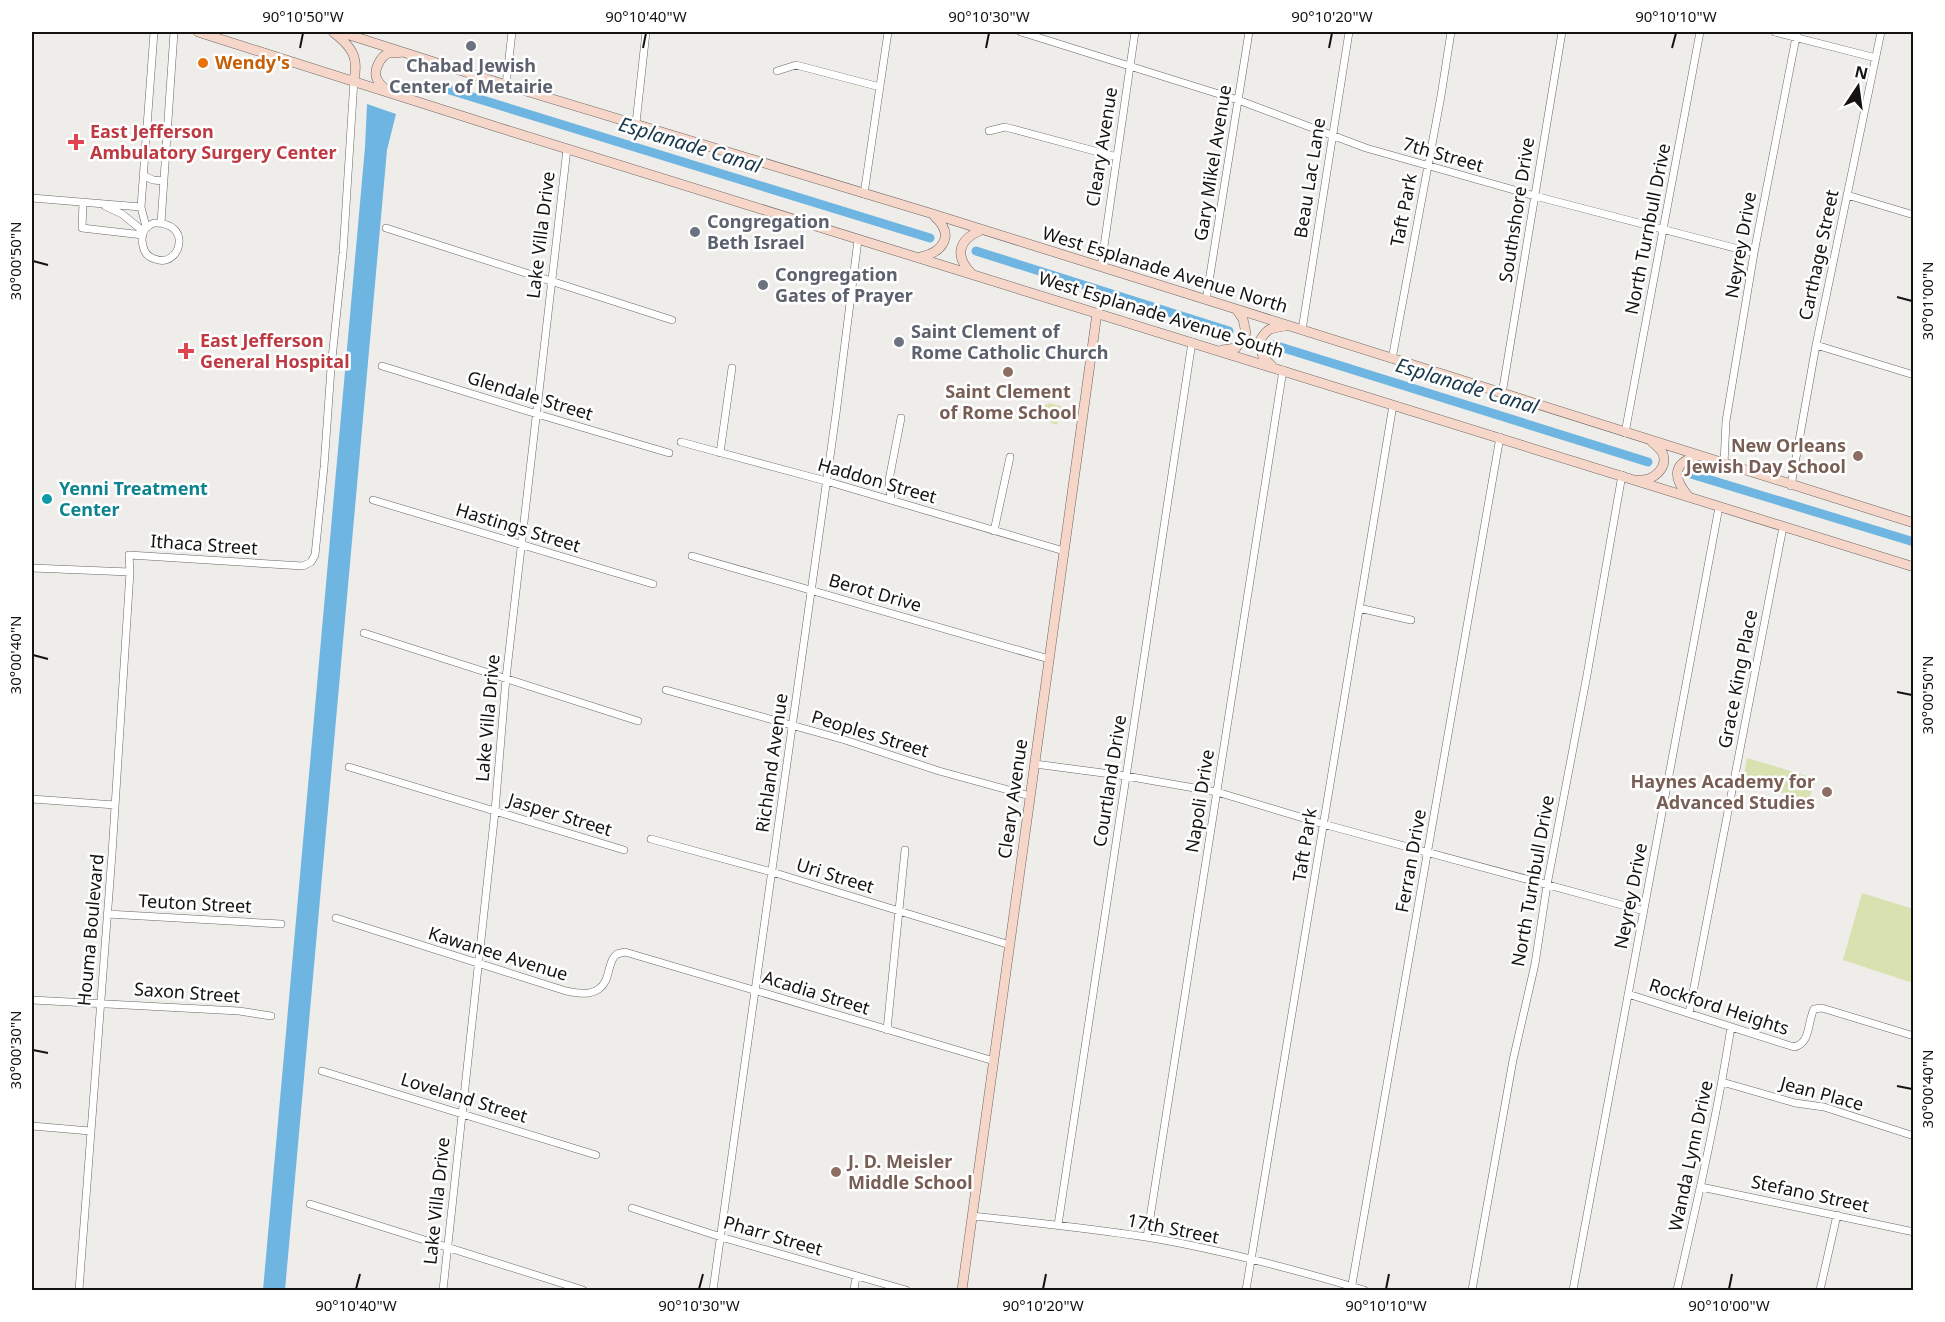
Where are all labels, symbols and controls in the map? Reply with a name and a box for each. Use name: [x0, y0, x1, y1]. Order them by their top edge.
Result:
text: 90°10'50"W: [262, 6, 344, 26]
text: 90°10'40"W: [605, 6, 687, 26]
text: 90°10'30"W: [948, 6, 1030, 26]
text: 90°10'20"W: [1291, 6, 1373, 26]
text: 90°10'10"W: [1635, 6, 1717, 26]
marker: Chabad Jewish Center of Metairie: [464, 39, 478, 53]
place label: Wendy's: [215, 50, 290, 74]
place label: Chabad Jewish Center of Metairie: [389, 53, 553, 98]
marker: Wendy's: [196, 56, 210, 70]
north arrow: [1828, 57, 1888, 117]
text: N: [1853, 60, 1870, 85]
street label: Gary Mikel Avenue: [1188, 83, 1236, 243]
street label: Cleary Avenue: [1080, 85, 1122, 208]
water label: Esplanade Canal: [615, 110, 766, 179]
street label: Beau Lac Lane: [1288, 116, 1330, 240]
place label: East Jefferson Ambulatory Surgery Center: [90, 119, 337, 164]
street label: 7th Street: [1400, 131, 1487, 177]
marker: East Jefferson Ambulatory Surgery Center: [67, 133, 85, 151]
street label: Southshore Drive: [1493, 136, 1539, 284]
street label: North Turnbull Drive: [1619, 141, 1675, 316]
street label: Lake Villa Drive: [520, 170, 560, 300]
street label: Taft Park: [1384, 171, 1422, 248]
street label: Carthage Street: [1792, 187, 1844, 322]
street label: Neyrey Drive: [1719, 190, 1761, 300]
place label: Congregation Beth Israel: [707, 209, 830, 254]
street label: West Esplanade Avenue North: [1040, 220, 1291, 318]
text: 30°00'50"N: [5, 222, 25, 300]
marker: Congregation Beth Israel: [688, 225, 702, 239]
place label: Congregation Gates of Prayer: [775, 262, 913, 307]
text: 30°01'00"N: [1917, 262, 1937, 340]
street label: West Esplanade Avenue South: [1036, 265, 1287, 363]
marker: Congregation Gates of Prayer: [756, 278, 770, 292]
place label: Saint Clement of Rome Catholic Church: [911, 319, 1108, 364]
place label: East Jefferson General Hospital: [200, 328, 350, 373]
marker: Saint Clement of Rome Catholic Church: [892, 335, 906, 349]
marker: East Jefferson General Hospital: [177, 342, 195, 360]
water label: Esplanade Canal: [1392, 351, 1543, 420]
street label: Glendale Street: [465, 365, 596, 426]
marker: Saint Clement of Rome School: [1001, 365, 1015, 379]
place label: Saint Clement of Rome School: [939, 379, 1077, 424]
place label: New Orleans Jewish Day School: [1684, 433, 1846, 478]
marker: New Orleans Jewish Day School: [1851, 449, 1865, 463]
street label: Haddon Street: [815, 452, 940, 509]
place label: Yenni Treatment Center: [59, 476, 208, 521]
marker: Yenni Treatment Center: [40, 492, 54, 506]
street label: Hastings Street: [453, 497, 584, 558]
street label: Ithaca Street: [150, 528, 259, 560]
street label: Berot Drive: [826, 567, 924, 617]
street label: Grace King Place: [1712, 607, 1762, 750]
text: 30°00'40"N: [5, 616, 25, 694]
street label: Lake Villa Drive: [469, 653, 505, 783]
text: 30°00'50"N: [1917, 656, 1937, 734]
street label: Richland Avenue: [749, 692, 793, 834]
street label: Peoples Street: [809, 704, 932, 762]
street label: Courtland Drive: [1087, 713, 1131, 849]
street label: Cleary Avenue: [992, 737, 1032, 860]
street label: Napoli Drive: [1179, 747, 1219, 854]
place label: Haynes Academy for Advanced Studies: [1631, 769, 1815, 814]
marker: Haynes Academy for Advanced Studies: [1820, 785, 1834, 799]
street label: Jasper Street: [504, 786, 616, 841]
street label: North Turnbull Drive: [1505, 793, 1559, 968]
street label: Taft Park: [1286, 806, 1322, 883]
street label: Ferran Drive: [1389, 807, 1431, 914]
street label: Neyrey Drive: [1608, 841, 1652, 951]
street label: Uri Street: [793, 852, 878, 898]
street label: Houma Boulevard: [71, 853, 109, 1007]
street label: Teuton Street: [138, 888, 253, 918]
street label: Kawanee Avenue: [426, 920, 571, 986]
street label: Acadia Street: [760, 964, 873, 1020]
street label: Rockford Heights: [1646, 972, 1792, 1040]
street label: Saxon Street: [133, 976, 241, 1008]
text: 30°00'30"N: [5, 1011, 25, 1089]
text: 30°00'40"N: [1917, 1050, 1937, 1128]
street label: Loveland Street: [398, 1066, 531, 1128]
street label: Jean Place: [1776, 1070, 1867, 1116]
street label: Wanda Lynn Drive: [1662, 1078, 1718, 1233]
street label: Lake Villa Drive: [417, 1136, 455, 1266]
place label: J. D. Meisler Middle School: [846, 1149, 973, 1194]
marker: J. D. Meisler Middle School: [829, 1165, 843, 1179]
street label: Stefano Street: [1749, 1169, 1872, 1217]
street label: 17th Street: [1125, 1207, 1222, 1249]
street label: Pharr Street: [721, 1209, 826, 1261]
text: 90°10'40"W: [315, 1295, 397, 1315]
text: 90°10'30"W: [658, 1295, 740, 1315]
text: 90°10'20"W: [1002, 1295, 1084, 1315]
text: 90°10'10"W: [1345, 1295, 1427, 1315]
text: 90°10'00"W: [1688, 1295, 1770, 1315]

